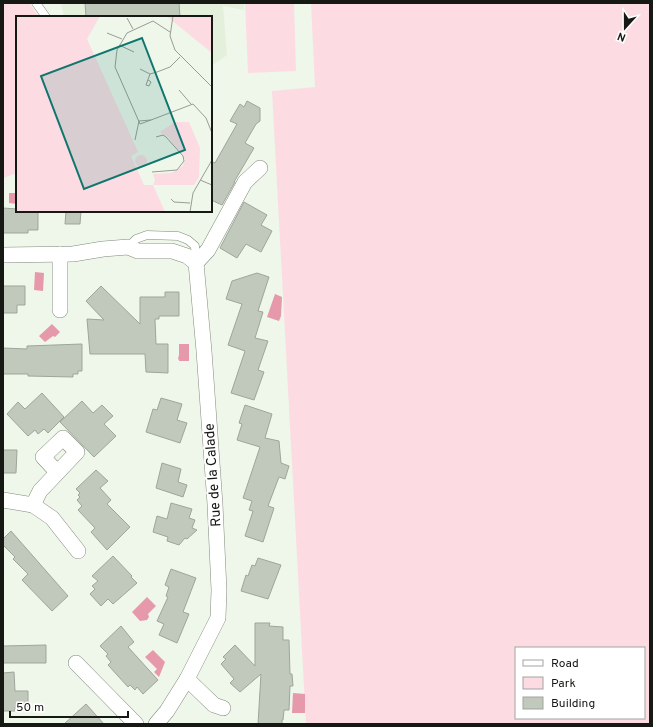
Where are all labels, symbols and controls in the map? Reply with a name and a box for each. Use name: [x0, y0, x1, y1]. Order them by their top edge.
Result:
north arrow: [605, 8, 645, 48]
inset map: [16, 16, 212, 212]
text: N: [616, 28, 628, 44]
street label: Rue de la Calade: [201, 423, 226, 527]
legend: [515, 647, 645, 719]
text: Road: [551, 656, 579, 672]
text: Park: [551, 676, 576, 692]
scale bar: [10, 693, 128, 719]
text: Building: [551, 696, 595, 712]
text: 50 m: [16, 700, 44, 716]

